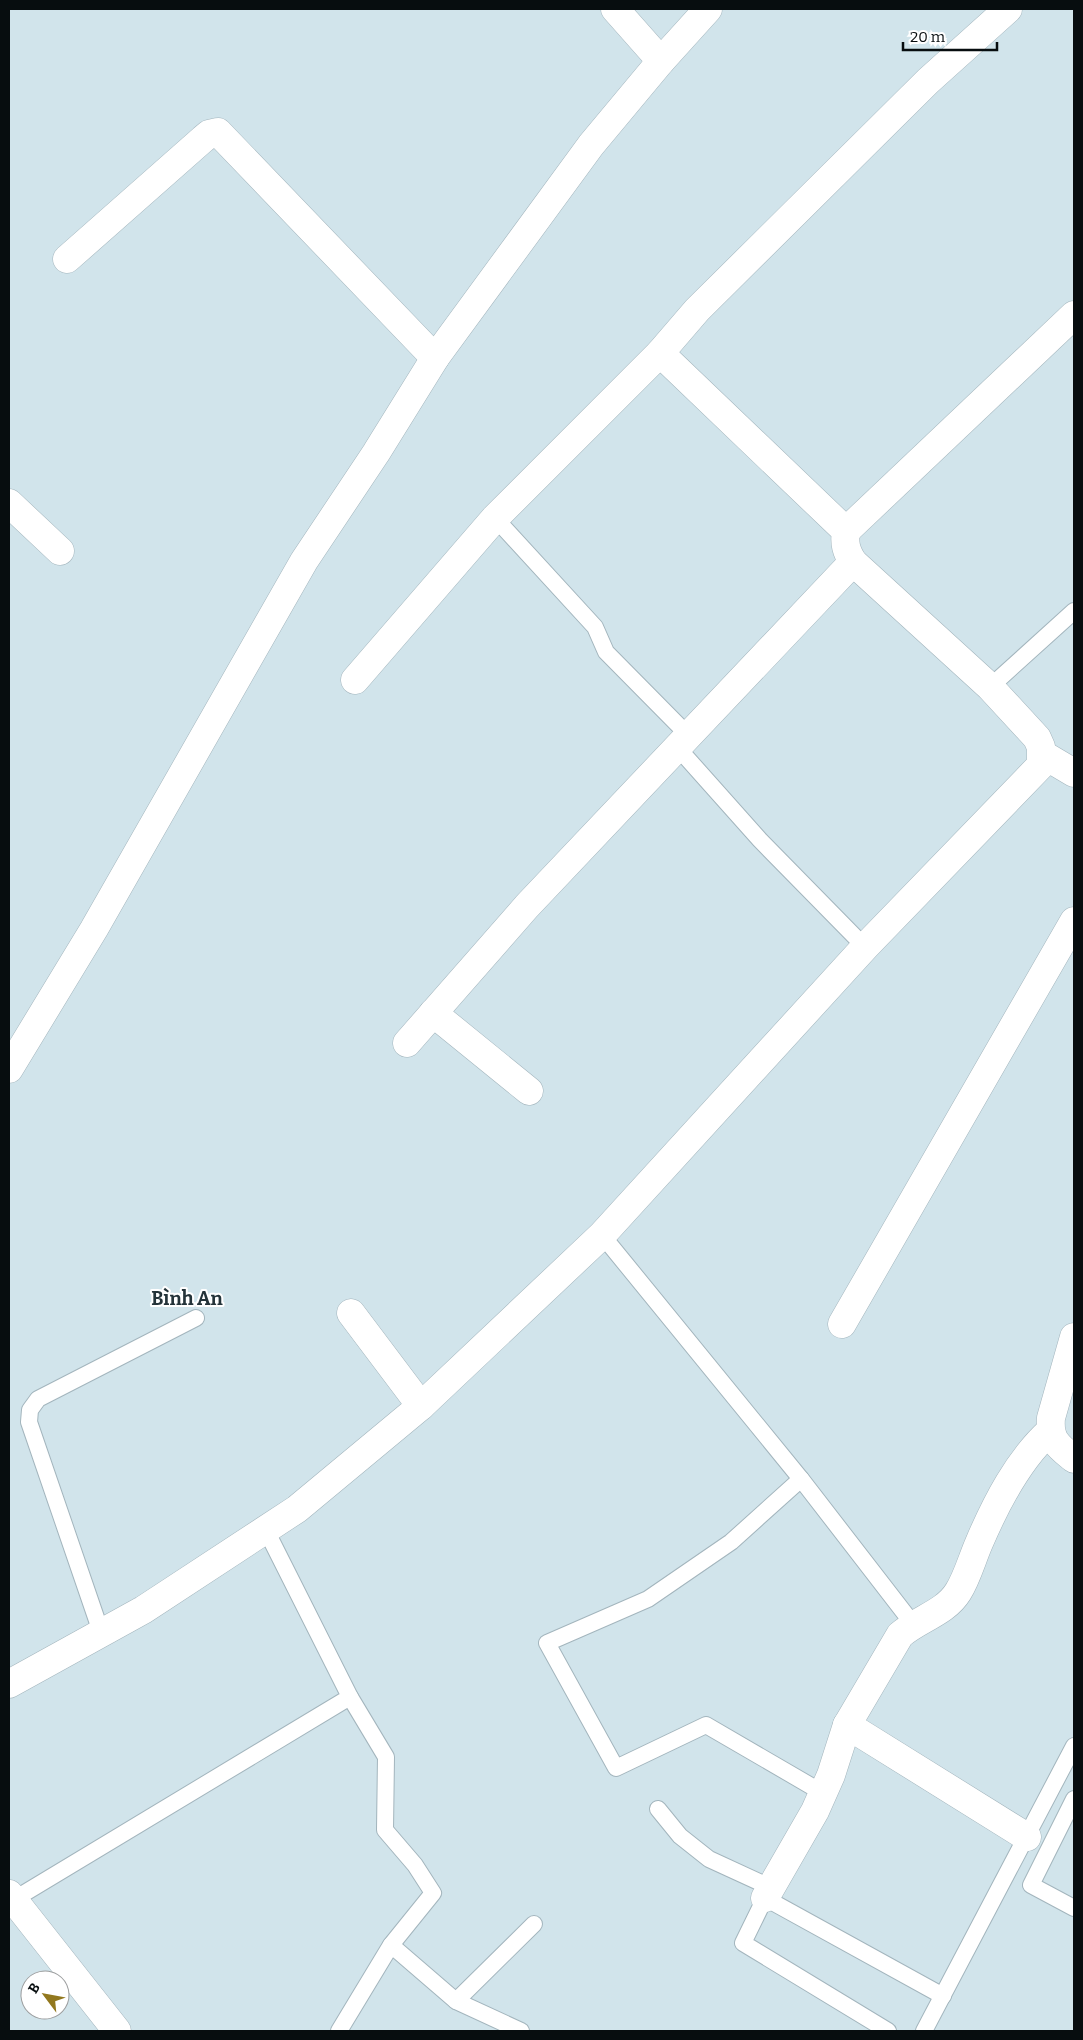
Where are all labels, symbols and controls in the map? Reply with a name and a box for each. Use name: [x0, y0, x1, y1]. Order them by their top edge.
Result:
scale bar: [903, 20, 997, 52]
text: 20 m: [910, 28, 946, 46]
district label: Bình An: [151, 1287, 223, 1310]
north arrow: [20, 1970, 70, 2020]
text: B: [25, 1980, 44, 1997]

